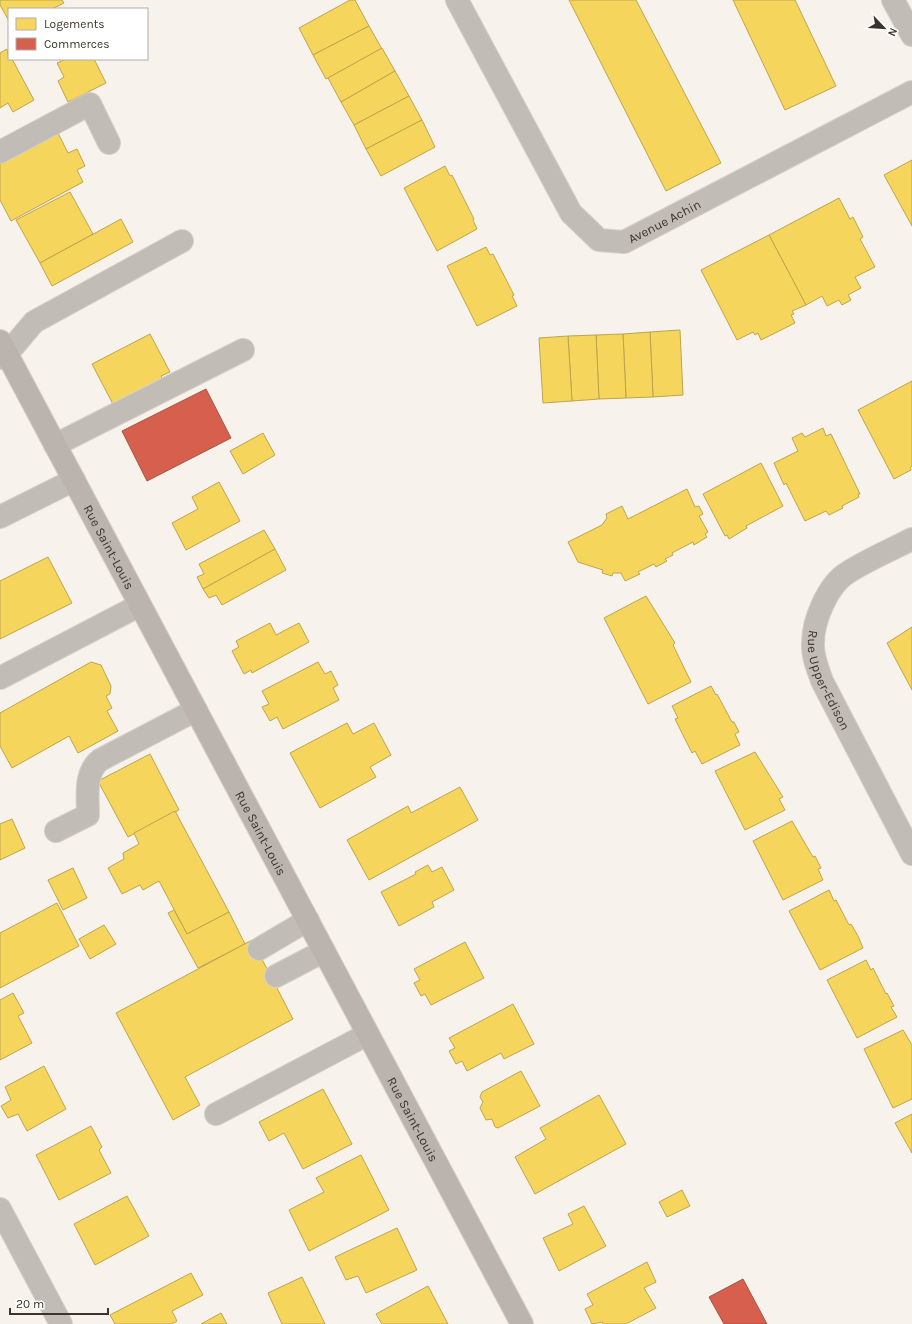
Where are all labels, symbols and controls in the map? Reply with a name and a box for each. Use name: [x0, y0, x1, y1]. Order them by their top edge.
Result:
legend: [8, 8, 148, 60]
north arrow: [864, 8, 904, 48]
text: Logements: [44, 17, 105, 31]
text: N: [885, 26, 900, 38]
text: Commerces: [44, 37, 110, 51]
street label: Avenue Achin: [625, 196, 703, 246]
street label: Rue Saint-Louis: [81, 502, 138, 592]
street label: Rue Upper-Edison: [805, 629, 854, 732]
street label: Rue Saint-Louis: [233, 788, 290, 878]
street label: Rue Saint-Louis: [385, 1074, 442, 1164]
scale bar: [10, 1290, 108, 1316]
text: 20 m: [16, 1297, 44, 1311]

